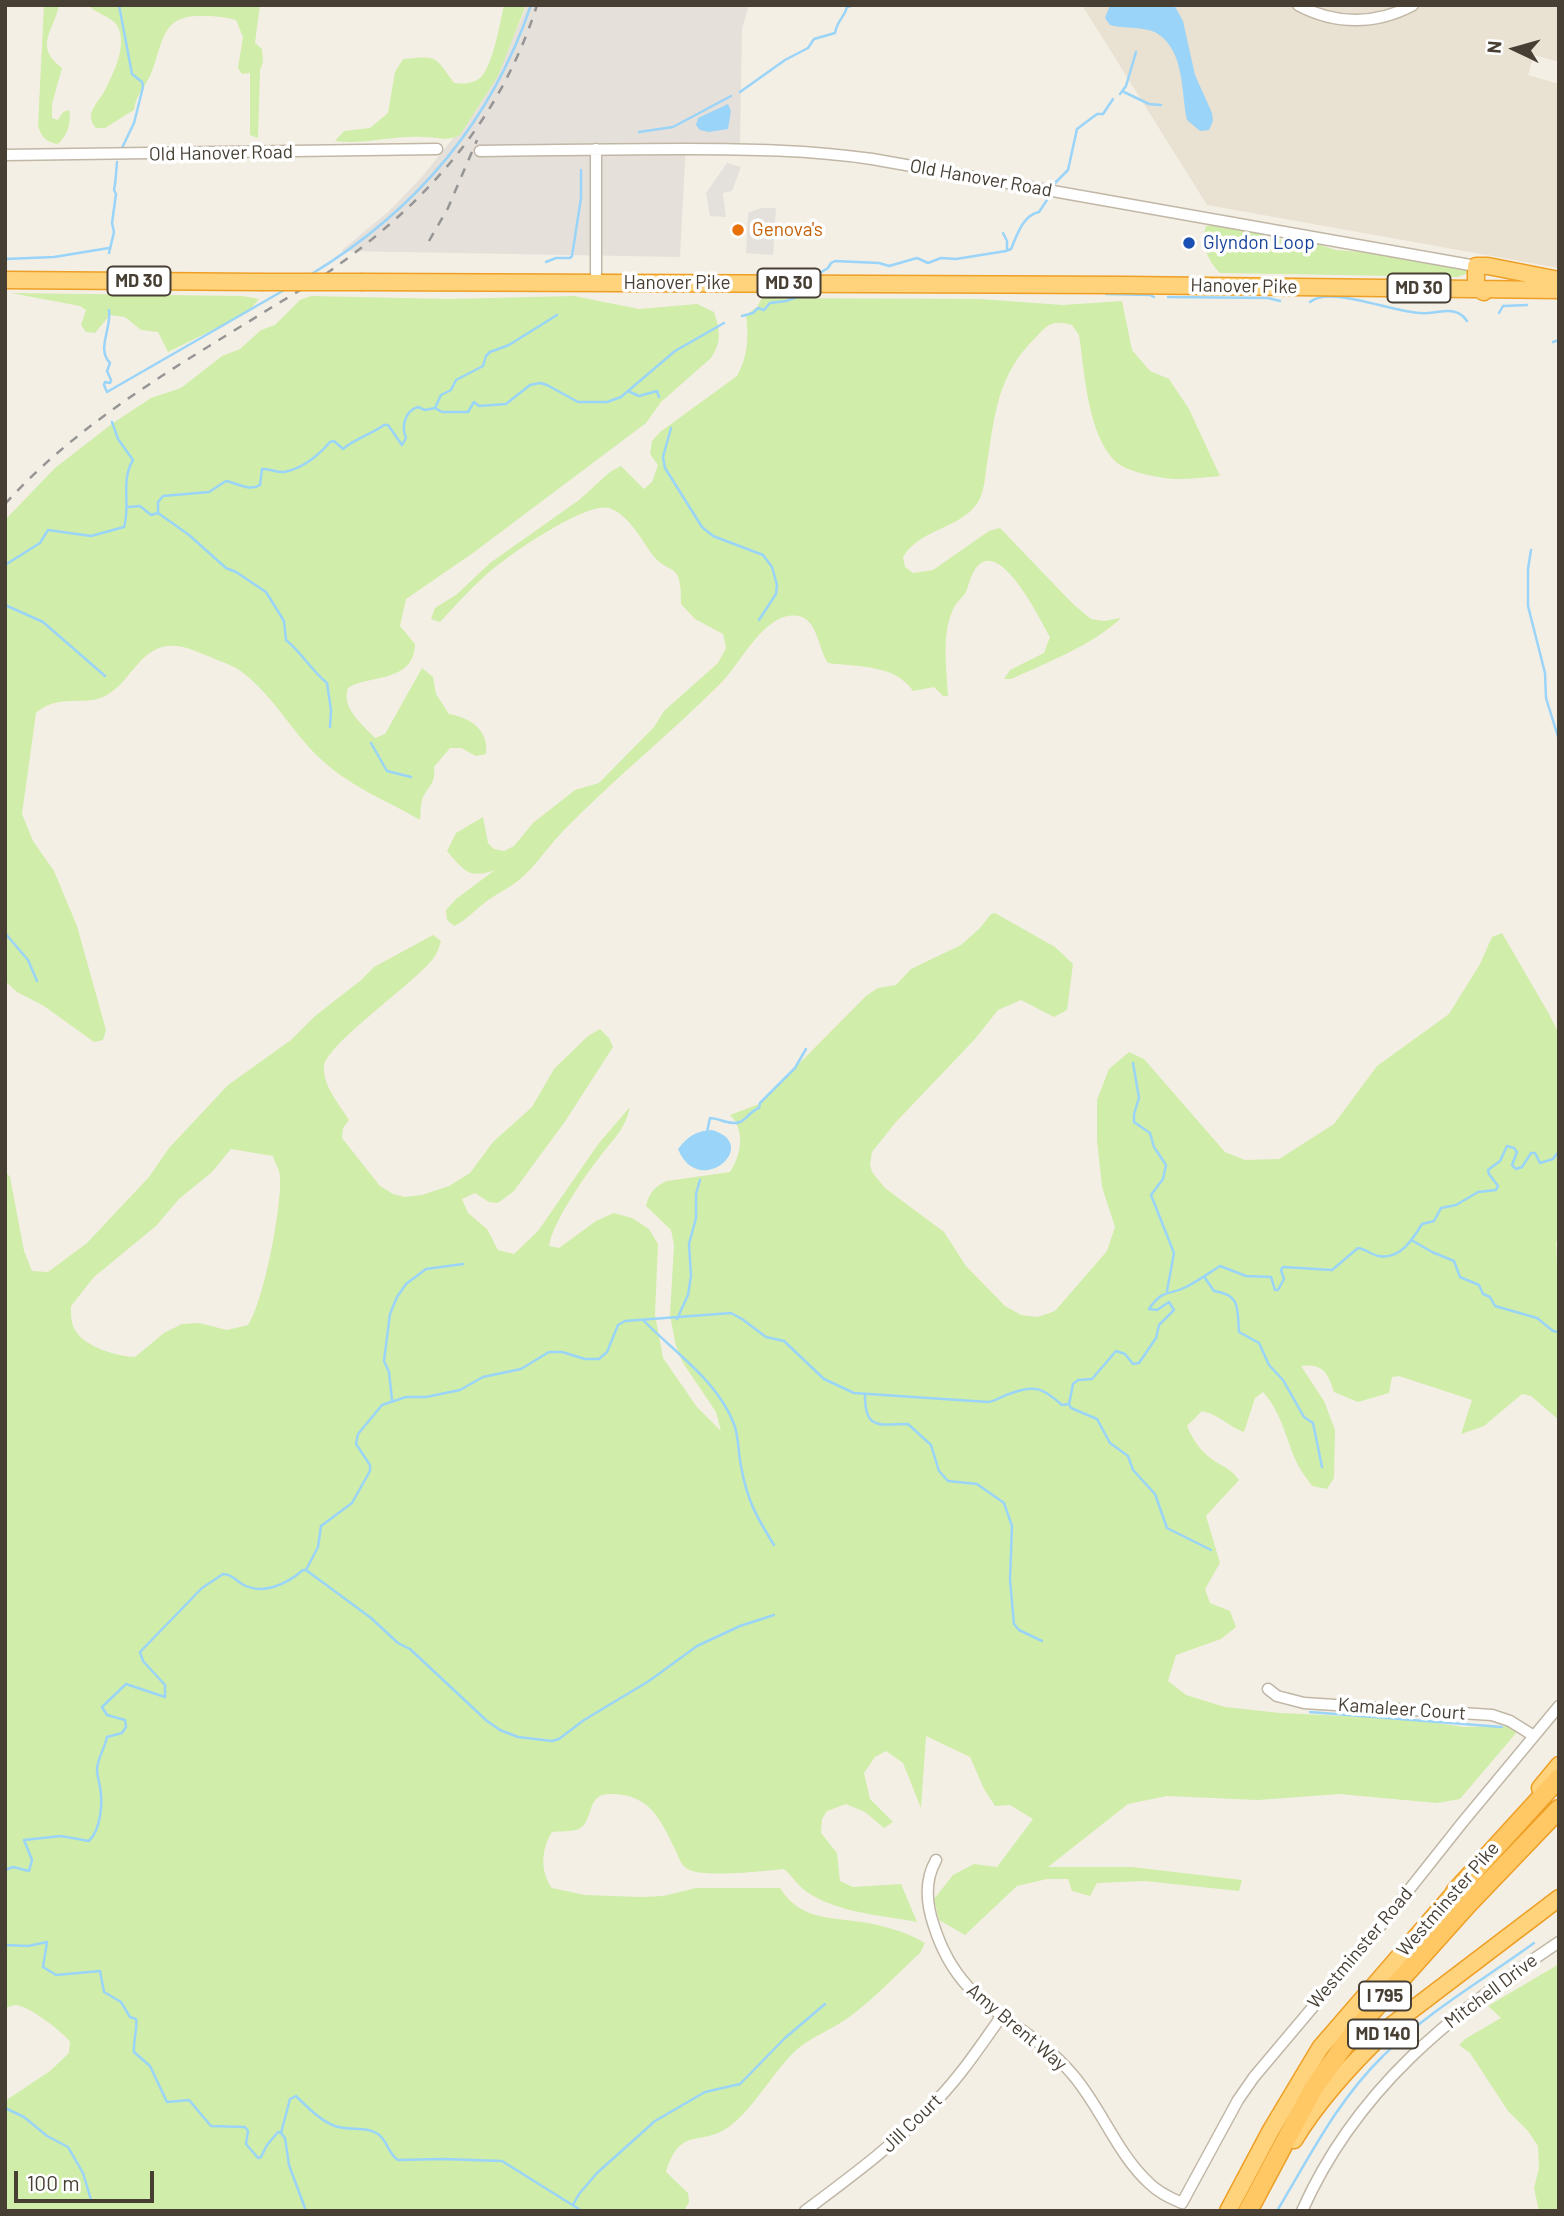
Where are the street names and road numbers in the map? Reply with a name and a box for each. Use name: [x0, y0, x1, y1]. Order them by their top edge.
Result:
street label: Old Hanover Road: [149, 140, 293, 166]
street label: Old Hanover Road: [908, 154, 1054, 202]
road number: MD 30: [108, 267, 170, 296]
road number: MD 30: [758, 268, 820, 298]
street label: Hanover Pike: [623, 272, 731, 294]
street label: Hanover Pike: [1190, 274, 1298, 298]
road number: MD 30: [1388, 274, 1450, 302]
street label: Kamaleer Court: [1337, 1693, 1467, 1725]
street label: Westminster Pike: [1392, 1837, 1504, 1961]
street label: Westminster Road: [1303, 1883, 1417, 2013]
street label: Mitchell Drive: [1440, 1949, 1542, 2033]
street label: Amy Brent Way: [962, 1979, 1072, 2075]
road number: I 795: [1359, 1982, 1411, 2010]
road number: MD 140: [1348, 2020, 1418, 2048]
street label: Jill Court: [877, 2089, 947, 2157]

